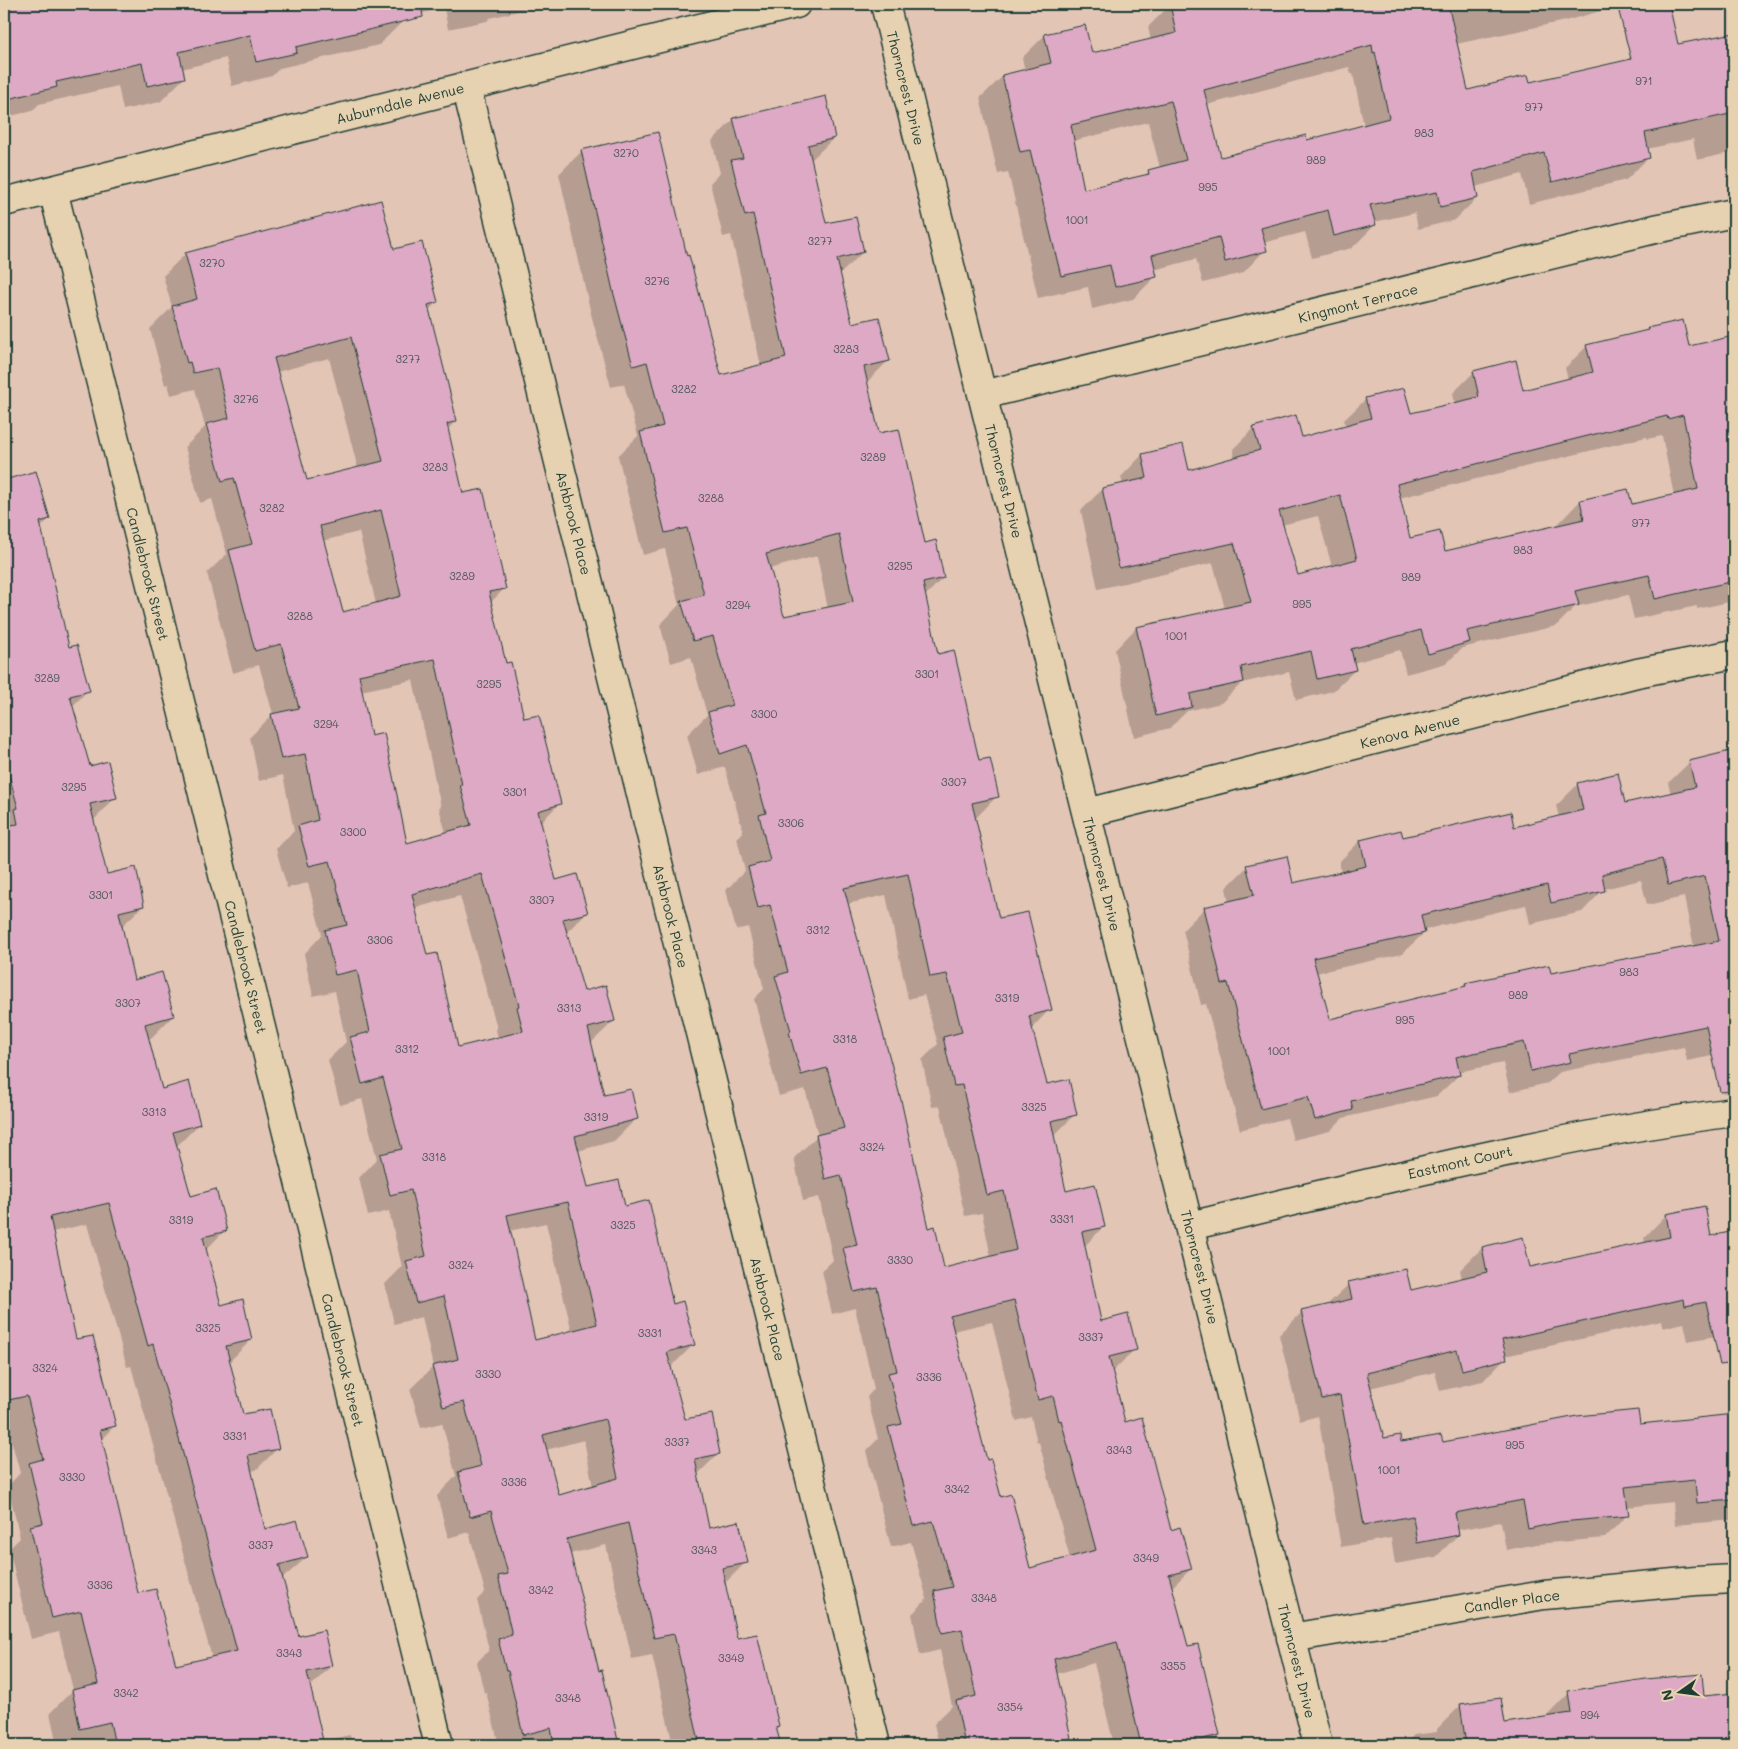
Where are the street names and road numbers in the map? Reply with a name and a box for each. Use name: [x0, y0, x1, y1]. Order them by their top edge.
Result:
street label: Thorncrest Drive: [883, 29, 929, 147]
street label: Auburndale Avenue: [334, 78, 466, 128]
street label: Kingmont Terrace: [1296, 279, 1420, 327]
street label: Thorncrest Drive: [981, 422, 1027, 540]
street label: Ashbrook Place: [552, 469, 596, 577]
street label: Candlebrook Street: [122, 505, 174, 643]
street label: Kenova Avenue: [1358, 709, 1462, 753]
street label: Thorncrest Drive: [1079, 815, 1125, 933]
street label: Ashbrook Place: [649, 862, 693, 970]
street label: Candlebrook Street: [220, 898, 272, 1036]
street label: Eastmont Court: [1406, 1141, 1514, 1183]
street label: Thorncrest Drive: [1177, 1208, 1223, 1326]
street label: Ashbrook Place: [746, 1255, 790, 1363]
street label: Candlebrook Street: [317, 1291, 369, 1429]
street label: Candler Place: [1463, 1585, 1561, 1617]
street label: Thorncrest Drive: [1274, 1602, 1320, 1720]

